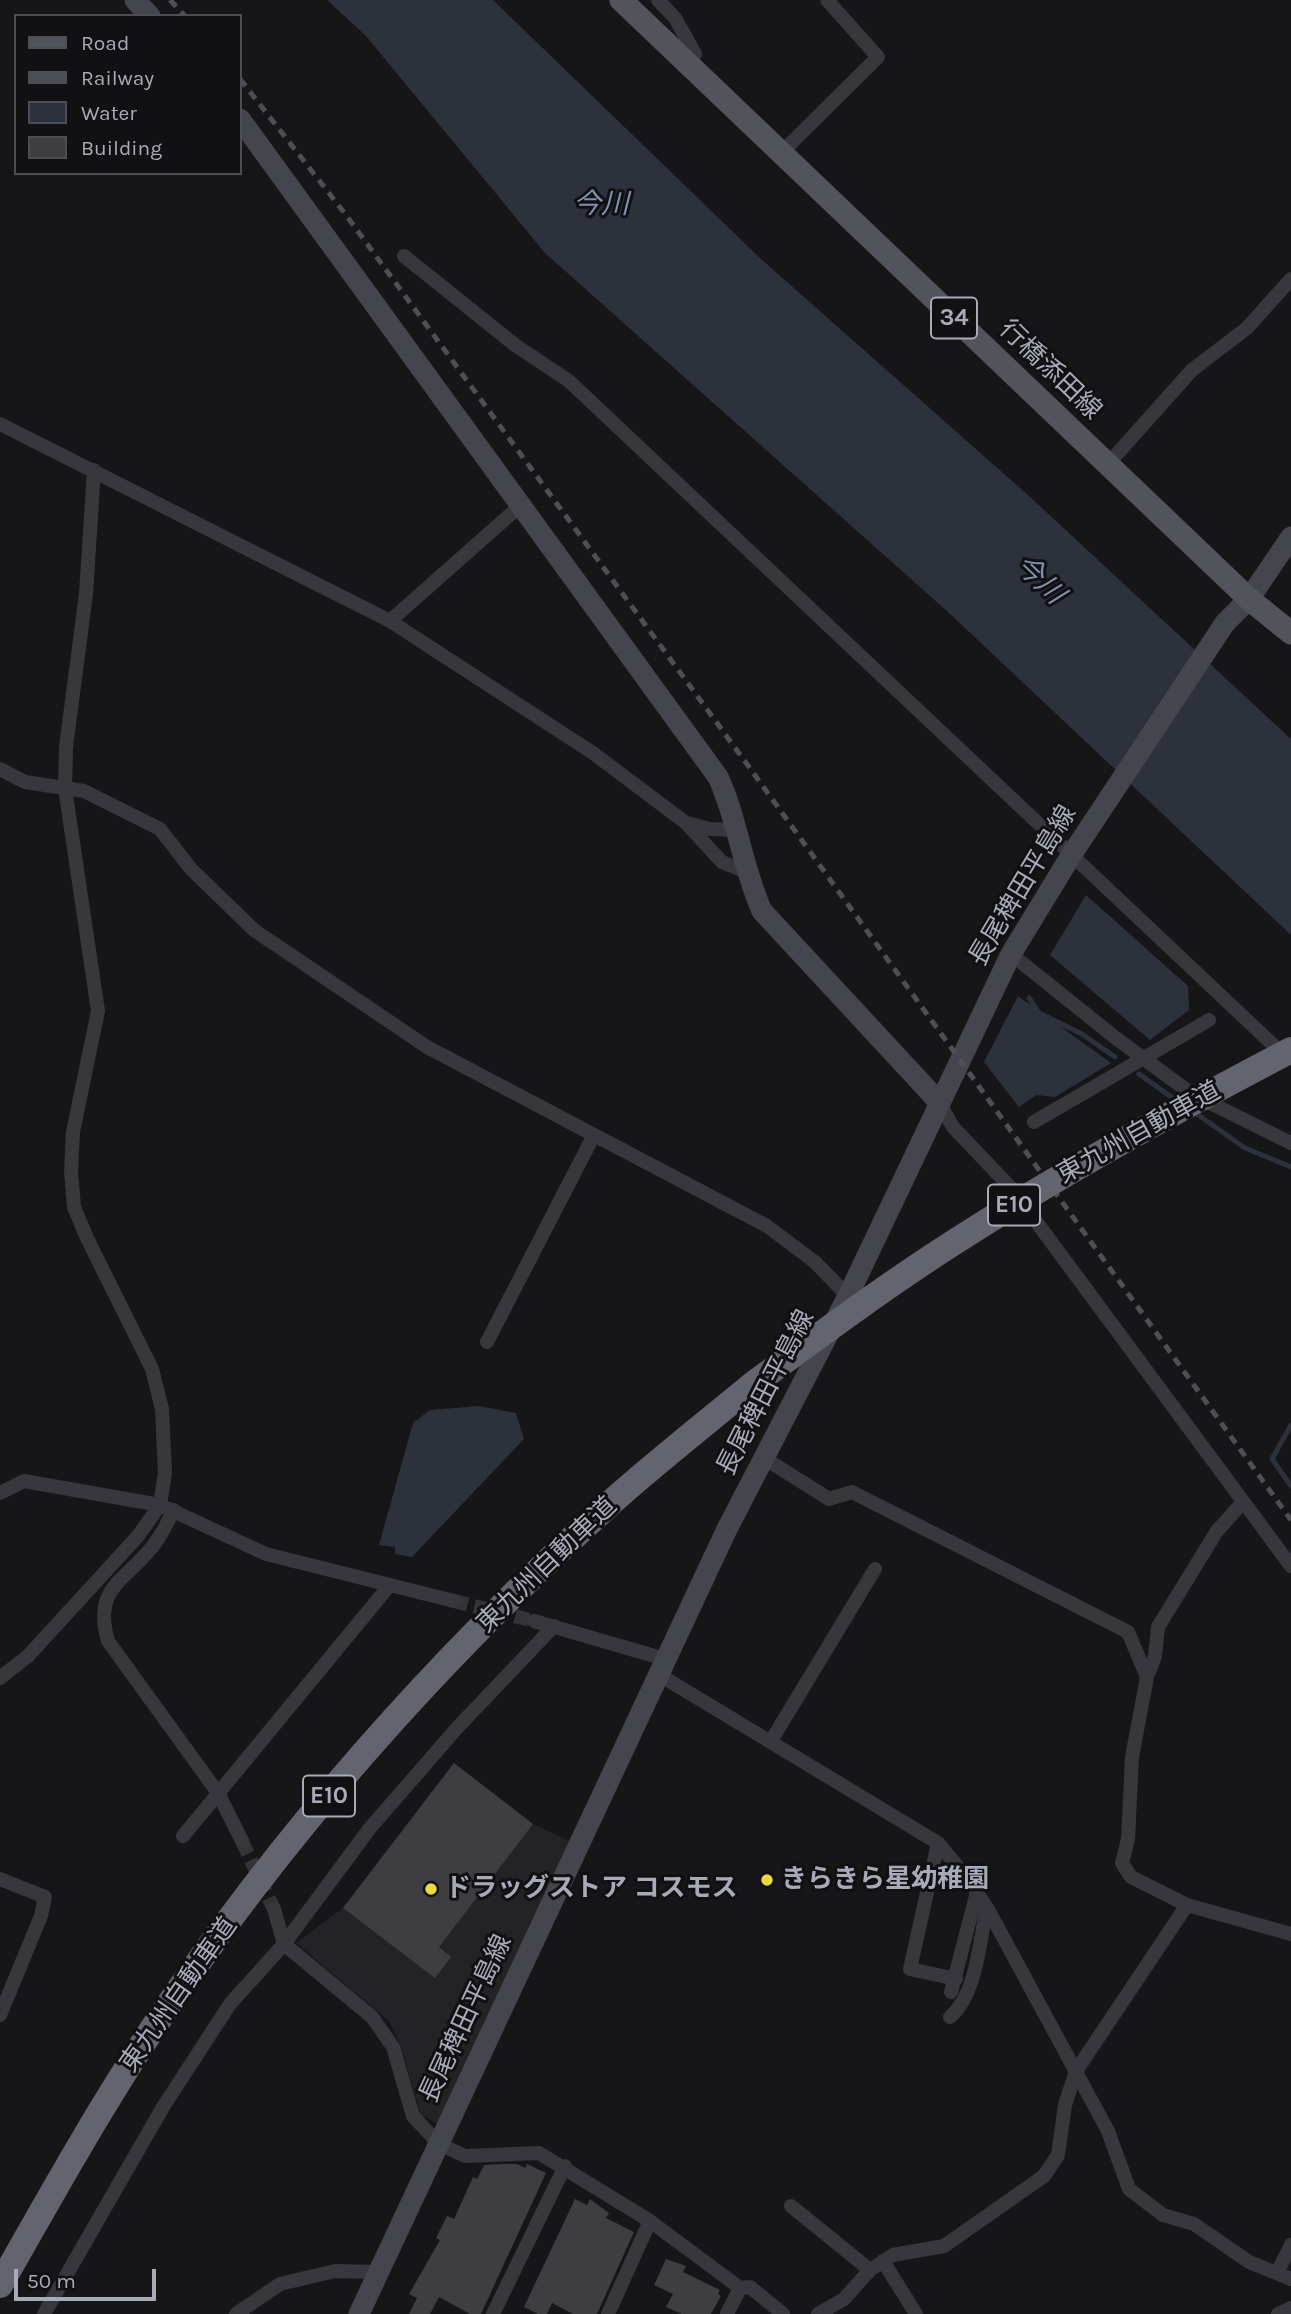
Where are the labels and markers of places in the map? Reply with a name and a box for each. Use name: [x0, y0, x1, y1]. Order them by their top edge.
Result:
place label: きらきら星幼稚園: [781, 1864, 989, 1896]
marker: きらきら星幼稚園: [759, 1872, 775, 1888]
place label: ドラッグストア コスモス: [445, 1873, 738, 1905]
marker: ドラッグストア コスモス: [423, 1881, 439, 1897]

